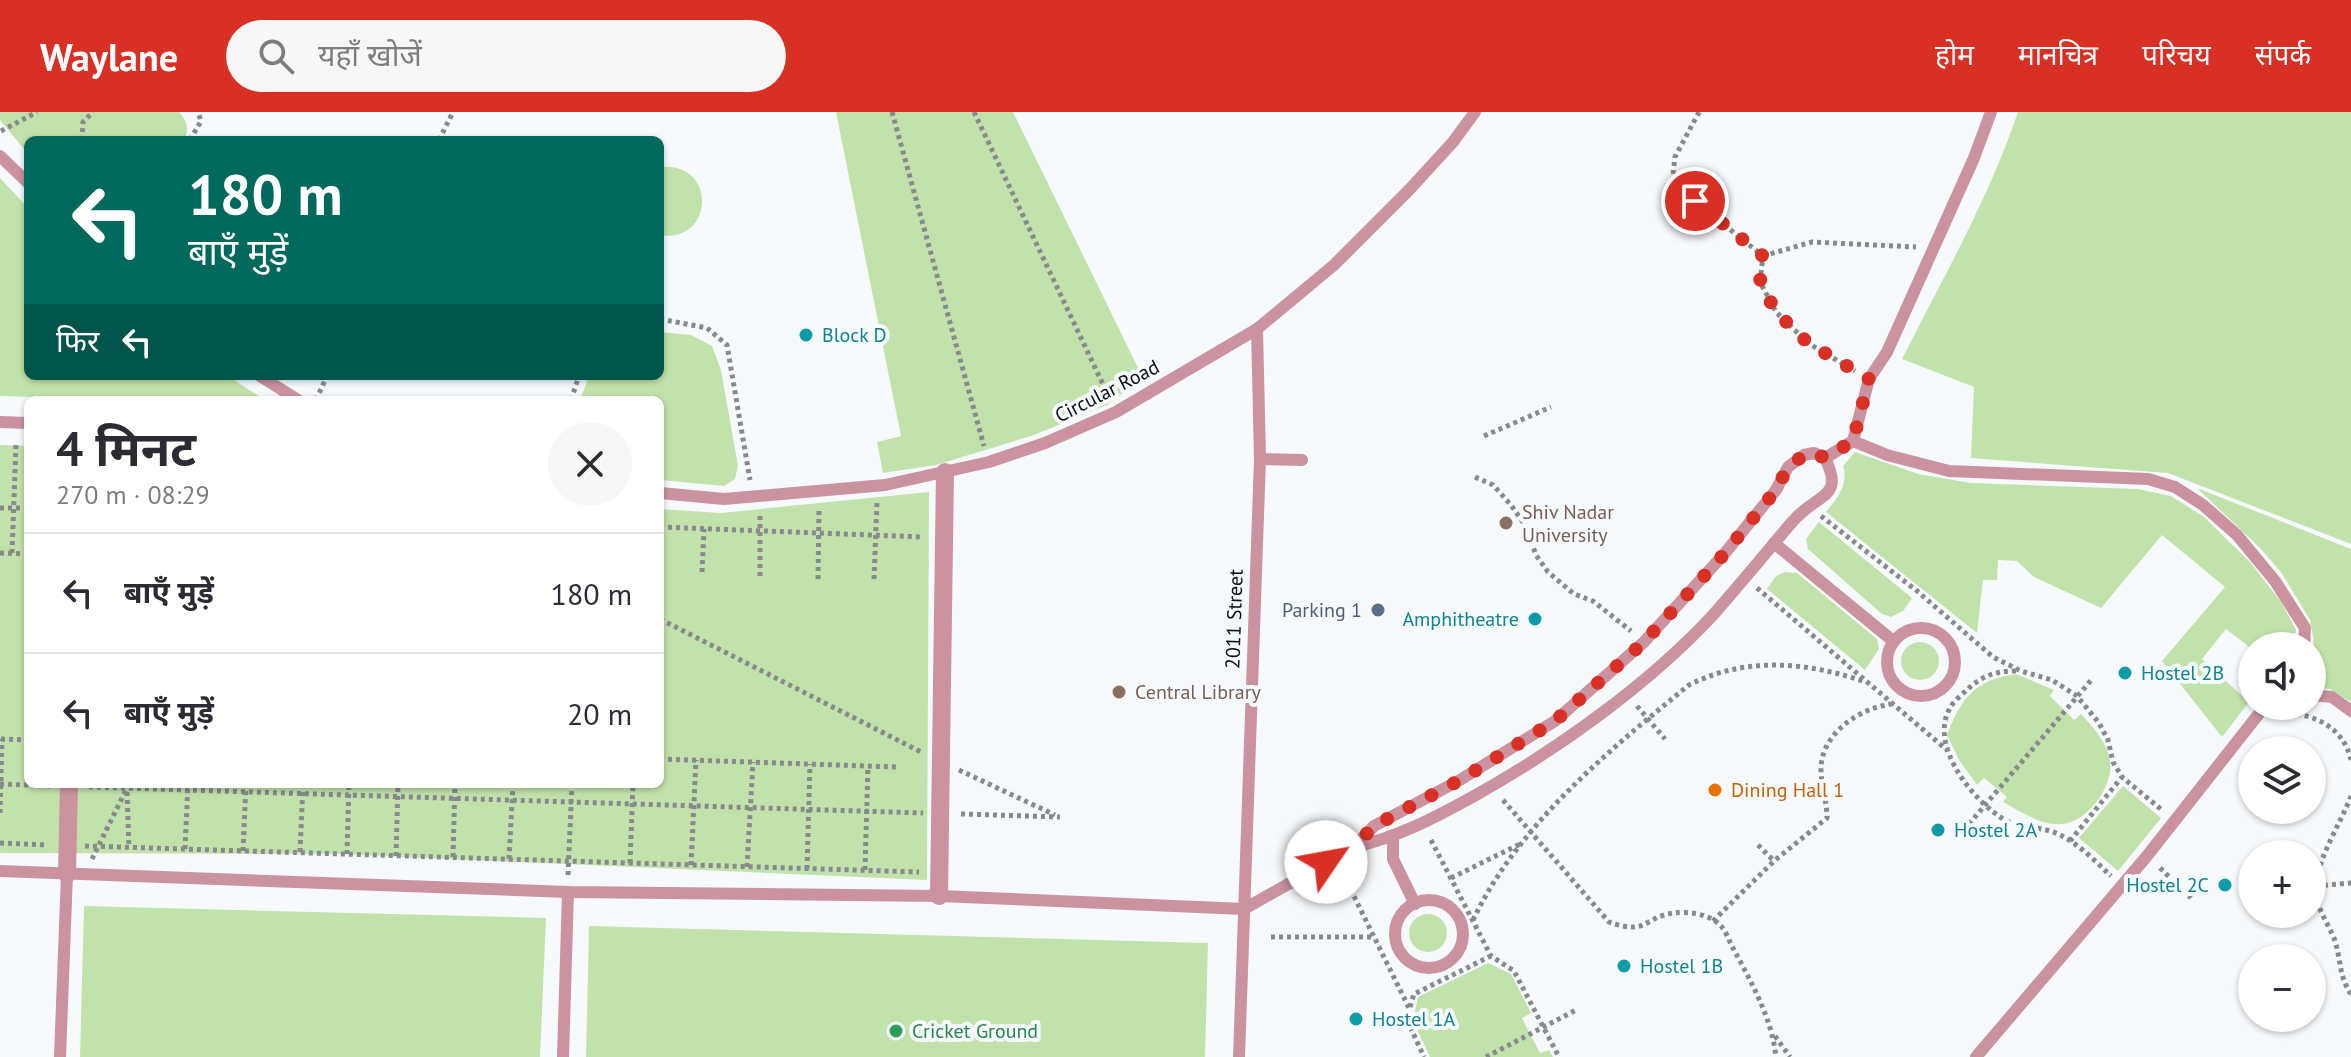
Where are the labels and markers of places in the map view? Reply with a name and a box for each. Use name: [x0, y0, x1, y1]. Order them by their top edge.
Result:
pin: [1661, 167, 1729, 235]
place label: Block D: [822, 322, 887, 348]
marker: Block D: [797, 326, 815, 344]
place label: Shiv Nadar University: [1522, 499, 1614, 548]
marker: Shiv Nadar University: [1497, 514, 1515, 532]
place label: Parking 1: [1282, 597, 1362, 623]
marker: Parking 1: [1369, 601, 1387, 619]
place label: Amphitheatre: [1402, 606, 1519, 632]
marker: Amphitheatre: [1526, 610, 1544, 628]
place label: Hostel 2B: [2141, 660, 2224, 686]
marker: Hostel 2B: [2116, 664, 2134, 682]
place label: Central Library: [1135, 679, 1262, 705]
marker: Central Library: [1110, 683, 1128, 701]
place label: Dining Hall 1: [1731, 777, 1844, 803]
marker: Dining Hall 1: [1706, 781, 1724, 799]
place label: Hostel 2A: [1954, 817, 2037, 843]
marker: Hostel 2A: [1929, 821, 1947, 839]
place label: Hostel 2C: [2126, 872, 2209, 898]
marker: Hostel 2C: [2216, 876, 2234, 894]
place label: Hostel 1B: [1640, 953, 1723, 979]
marker: Hostel 1B: [1615, 957, 1633, 975]
place label: Hostel 1A: [1372, 1006, 1455, 1032]
marker: Hostel 1A: [1347, 1010, 1365, 1028]
place label: Cricket Ground: [912, 1018, 1038, 1044]
marker: Cricket Ground: [887, 1022, 905, 1040]

